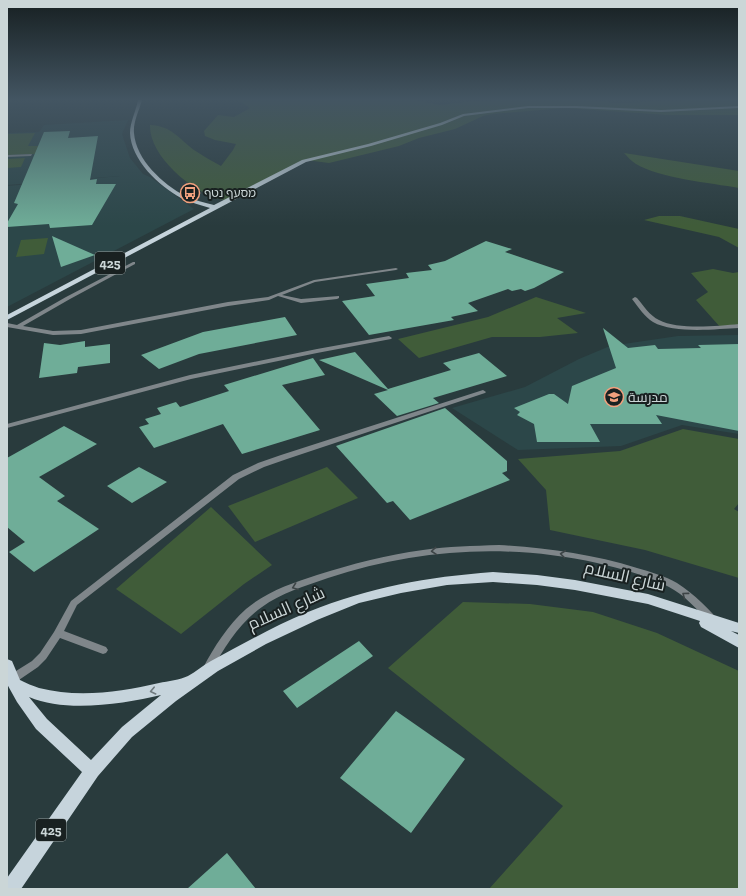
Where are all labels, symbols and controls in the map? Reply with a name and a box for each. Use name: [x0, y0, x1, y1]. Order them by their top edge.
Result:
bus stop icon: מסעף נטף: [179, 182, 201, 204]
place label: מסעף נטף: [204, 186, 256, 200]
road number: 425: [95, 252, 125, 274]
school or university icon: مدرسة: [603, 386, 625, 408]
place label: مدرسة: [628, 389, 668, 406]
one-way arrow: [431, 546, 437, 555]
one-way arrow: [560, 550, 567, 559]
street label: شارع السلام: [582, 557, 668, 597]
street label: شارع السلام: [244, 582, 329, 636]
one-way arrow: [291, 582, 298, 590]
one-way arrow: [683, 593, 690, 600]
one-way arrow: [150, 686, 157, 695]
road number: 425: [36, 819, 66, 841]

